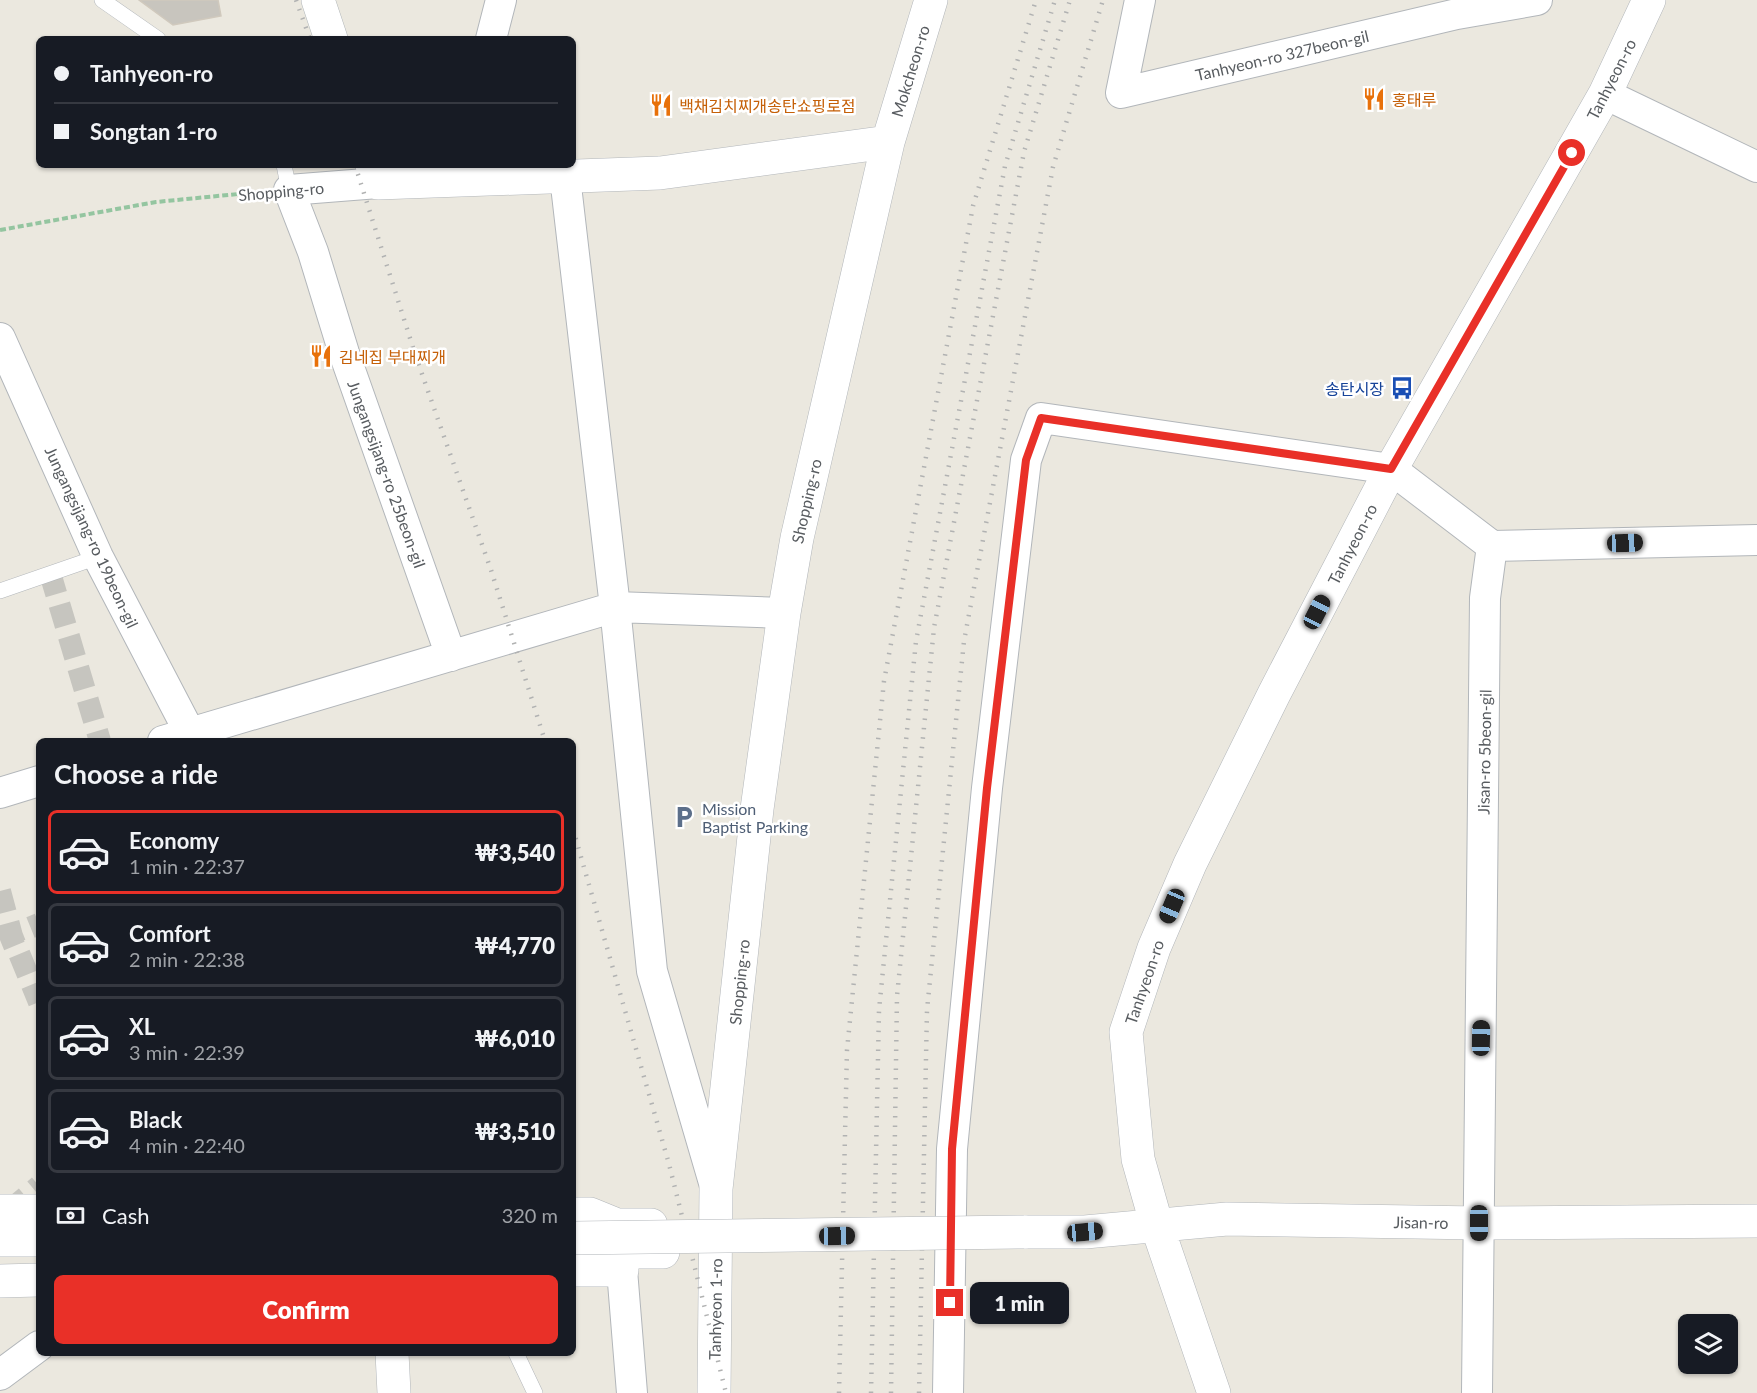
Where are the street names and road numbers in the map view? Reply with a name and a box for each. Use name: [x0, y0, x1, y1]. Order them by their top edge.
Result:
street label: Mokcheon-ro: [887, 23, 933, 119]
street label: Tanhyeon-ro 327beon-gil: [1193, 26, 1371, 84]
street label: Tanhyeon-ro: [1583, 35, 1639, 123]
street label: Shopping-ro: [237, 178, 325, 204]
street label: Jungangsijang-ro 25beon-gil: [344, 378, 430, 570]
street label: Jungangsijang-ro 19beon-gil: [42, 443, 142, 631]
street label: Shopping-ro: [787, 457, 825, 545]
street label: Tanhyeon-ro: [1324, 500, 1380, 588]
street label: Jisan-ro 5beon-gil: [1473, 689, 1495, 815]
street label: Tanhyeon-ro: [1121, 937, 1167, 1027]
street label: Shopping-ro: [725, 938, 753, 1026]
street label: Jisan-ro: [1393, 1212, 1449, 1232]
street label: Tanhyeon 1-ro: [705, 1258, 725, 1360]

